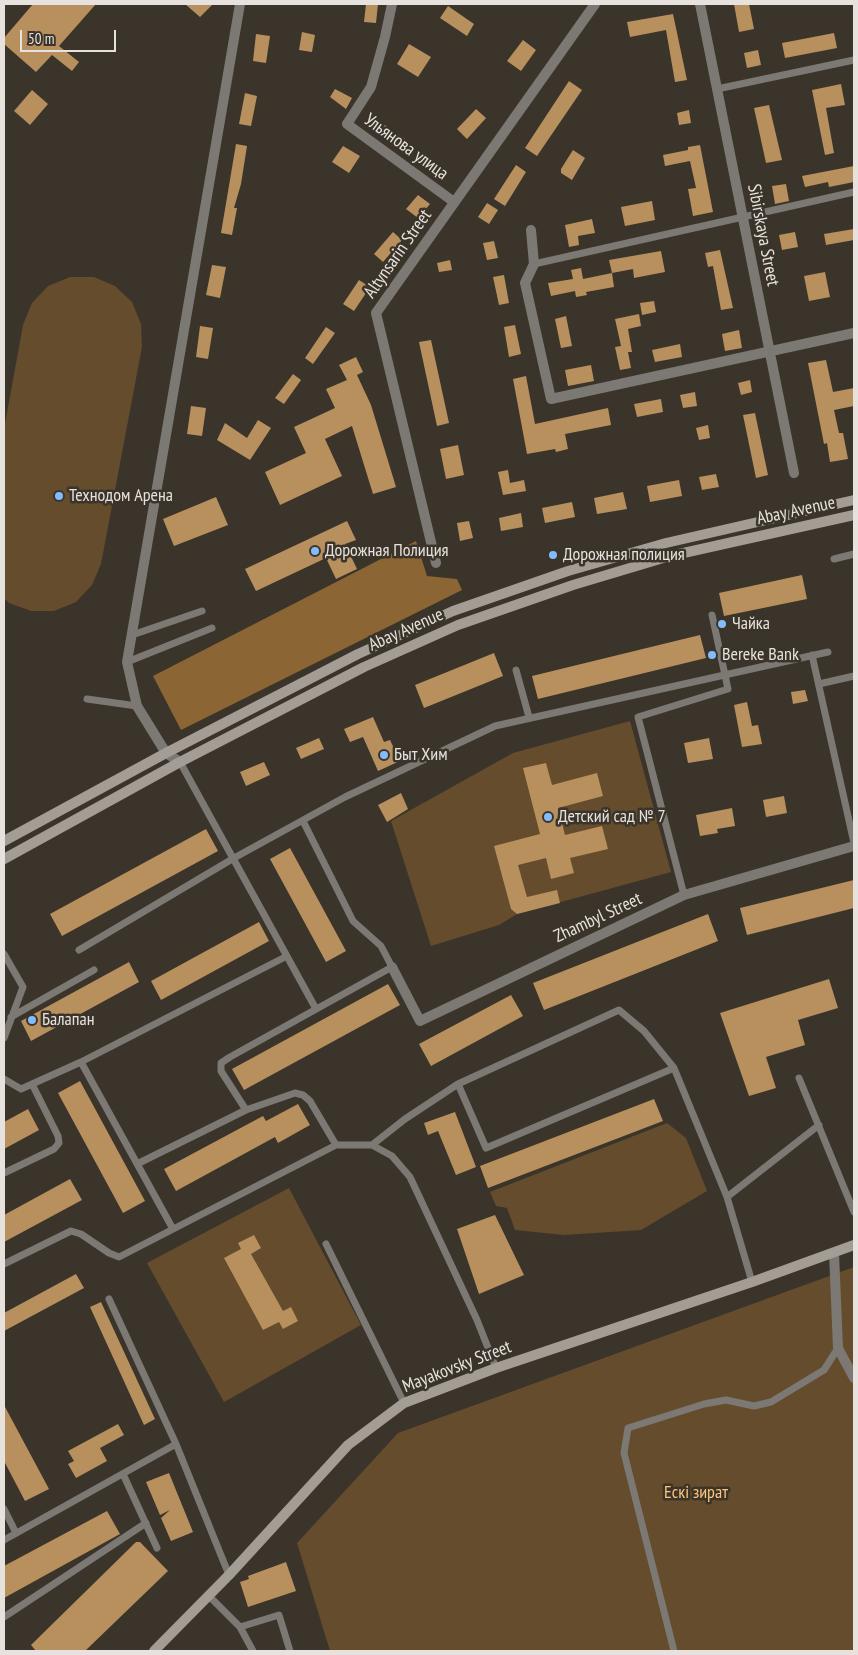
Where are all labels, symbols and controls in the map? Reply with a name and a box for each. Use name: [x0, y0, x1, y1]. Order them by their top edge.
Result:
scale bar: [22, 20, 119, 52]
text: 50 m: [28, 29, 54, 48]
street label: Ульянова улица: [360, 109, 452, 185]
street label: Sibirskaya Street: [743, 182, 783, 288]
street label: Altynsarin Street: [360, 205, 436, 303]
place label: Технодом Арена: [69, 485, 173, 507]
marker: Технодом Арена: [53, 490, 65, 502]
street label: Abay Avenue: [755, 492, 837, 530]
place label: Дорожная Полиция: [325, 540, 448, 562]
place label: Дорожная полиция: [563, 544, 685, 566]
marker: Дорожная Полиция: [309, 545, 321, 557]
marker: Дорожная полиция: [547, 549, 559, 561]
street label: Abay Avenue: [365, 604, 447, 656]
place label: Чайка: [732, 613, 770, 635]
marker: Чайка: [716, 618, 728, 630]
place label: Bereke Bank: [722, 644, 799, 666]
marker: Bereke Bank: [706, 649, 718, 661]
place label: Быт Хим: [394, 744, 448, 766]
marker: Быт Хим: [378, 749, 390, 761]
place label: Детский сад № 7: [558, 806, 666, 828]
marker: Детский сад № 7: [542, 811, 554, 823]
street label: Zhambyl Street: [551, 888, 645, 948]
place label: Балапан: [42, 1009, 94, 1031]
marker: Балапан: [26, 1014, 38, 1026]
street label: Mayakovsky Street: [399, 1336, 515, 1398]
park label: Ескі зират: [664, 1482, 728, 1504]

